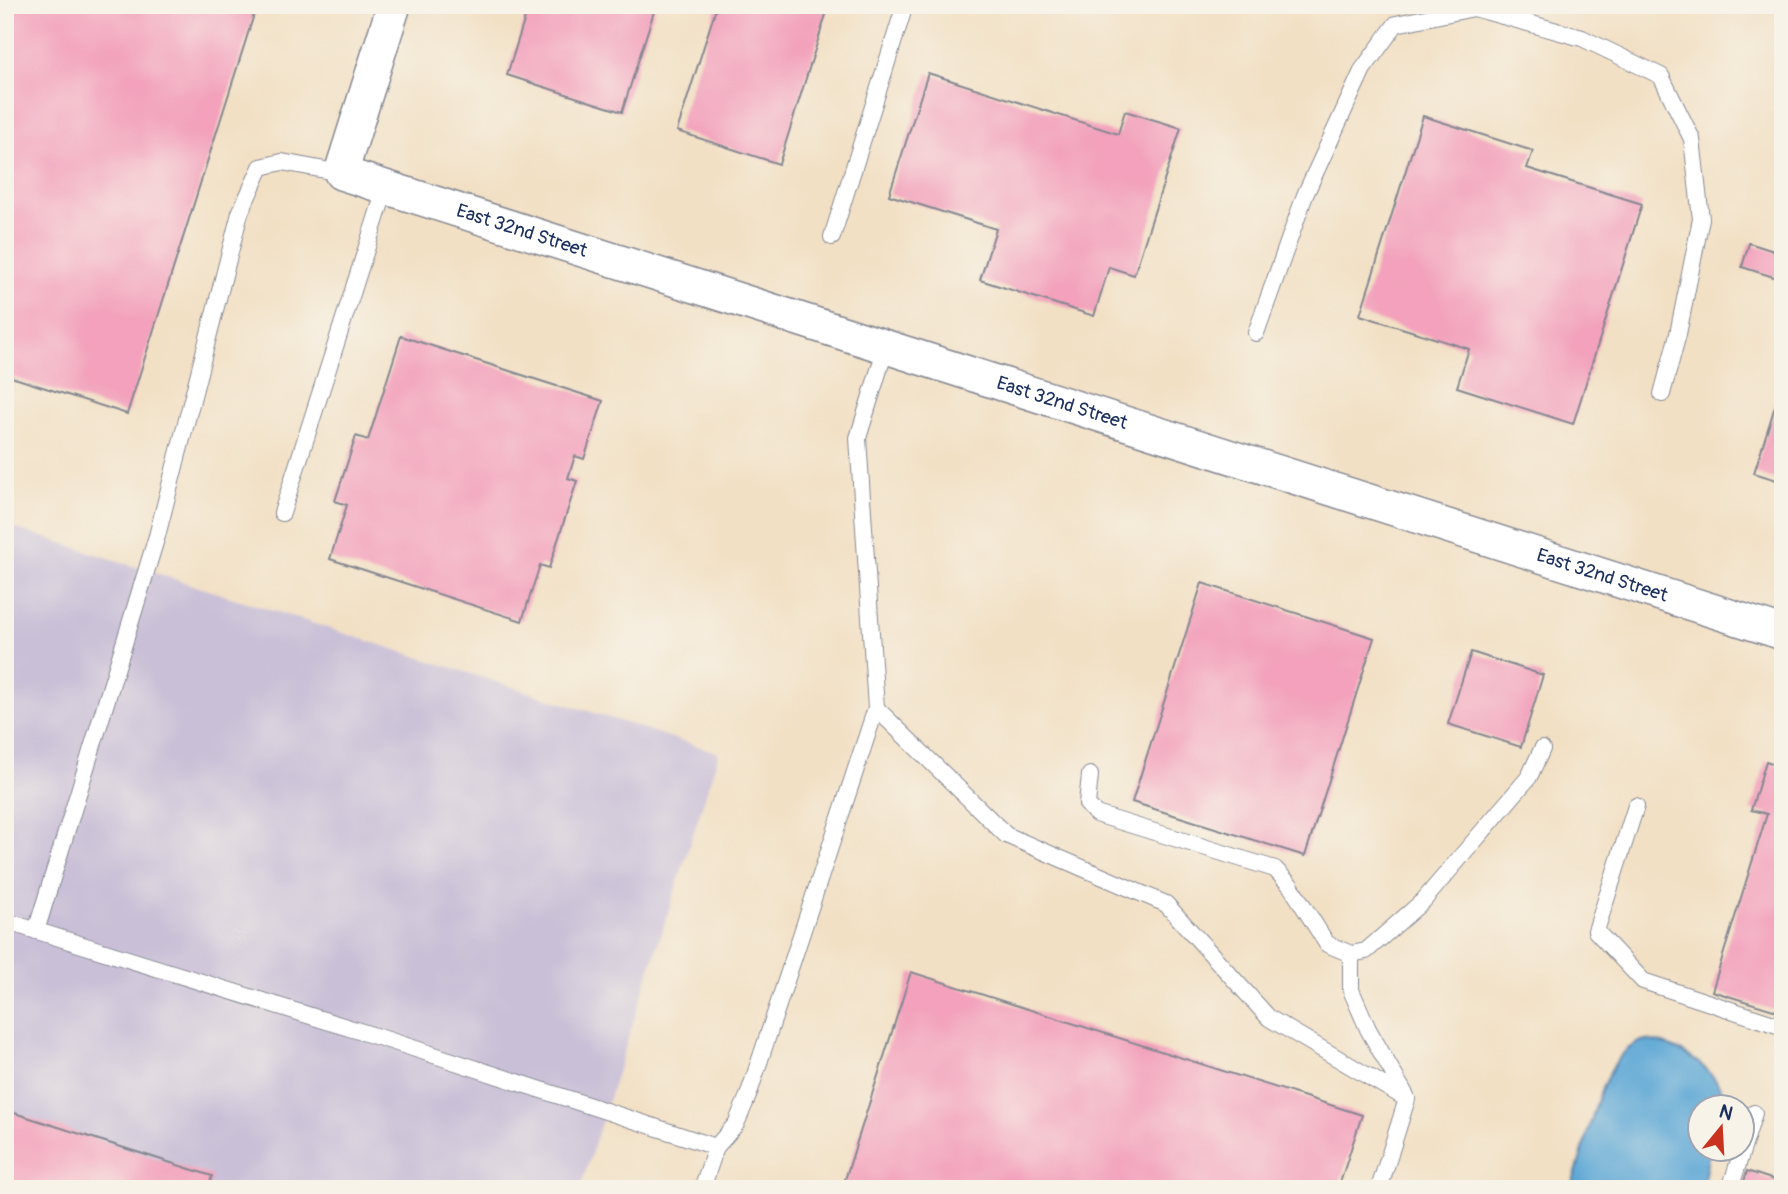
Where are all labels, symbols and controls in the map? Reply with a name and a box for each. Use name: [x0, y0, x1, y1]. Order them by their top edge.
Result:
street label: East 32nd Street: [453, 199, 591, 263]
street label: East 32nd Street: [994, 371, 1131, 435]
street label: East 32nd Street: [1534, 543, 1671, 608]
north arrow: [1686, 1092, 1756, 1162]
text: N: [1716, 1099, 1736, 1126]

